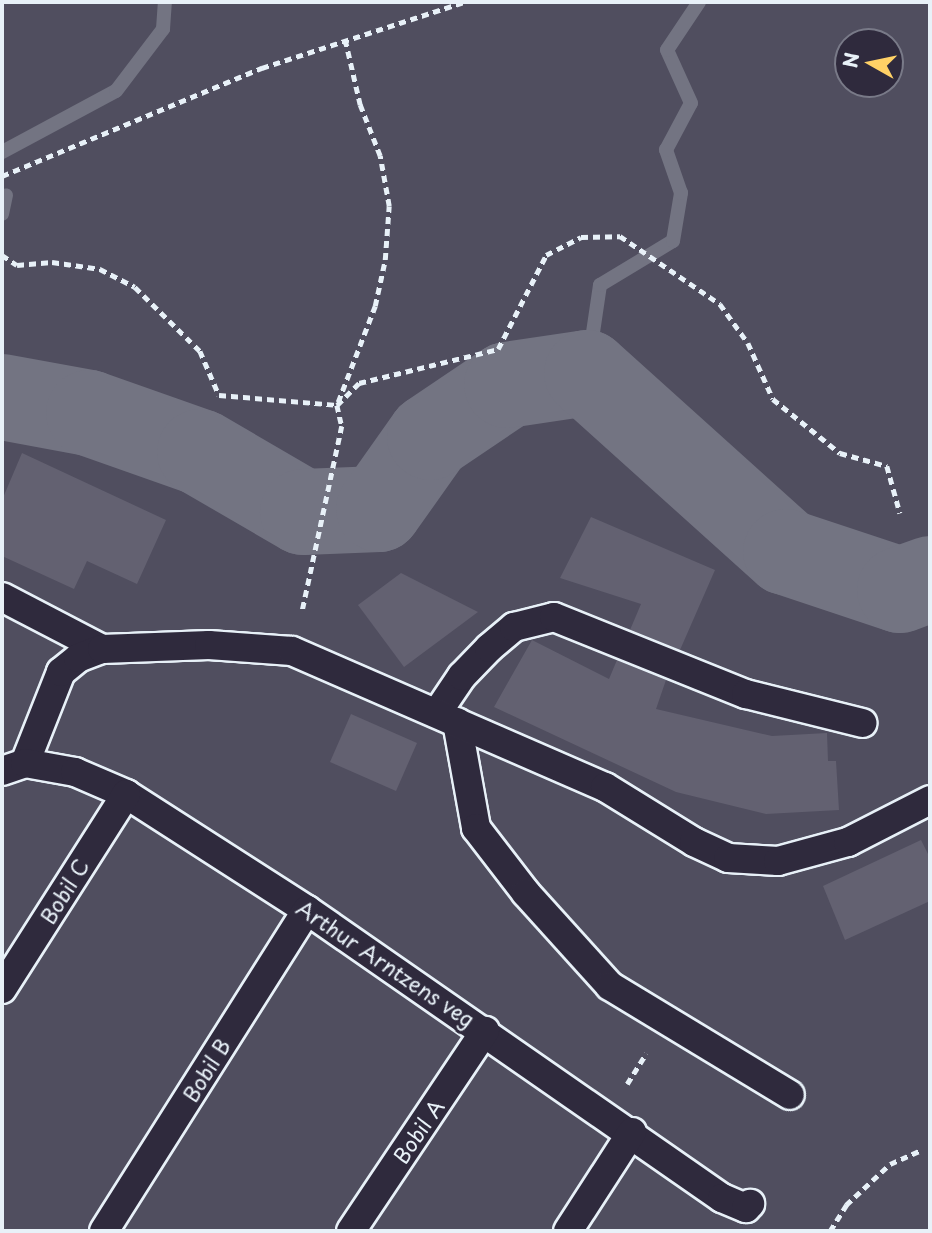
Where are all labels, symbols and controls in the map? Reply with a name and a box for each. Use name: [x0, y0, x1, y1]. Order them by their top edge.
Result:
north arrow: [834, 28, 904, 98]
text: N: [835, 50, 865, 70]
street label: Bobil C: [34, 854, 94, 928]
street label: Arthur Arntzens veg: [292, 894, 480, 1032]
street label: Bobil B: [177, 1034, 235, 1106]
street label: Bobil A: [387, 1094, 449, 1168]

